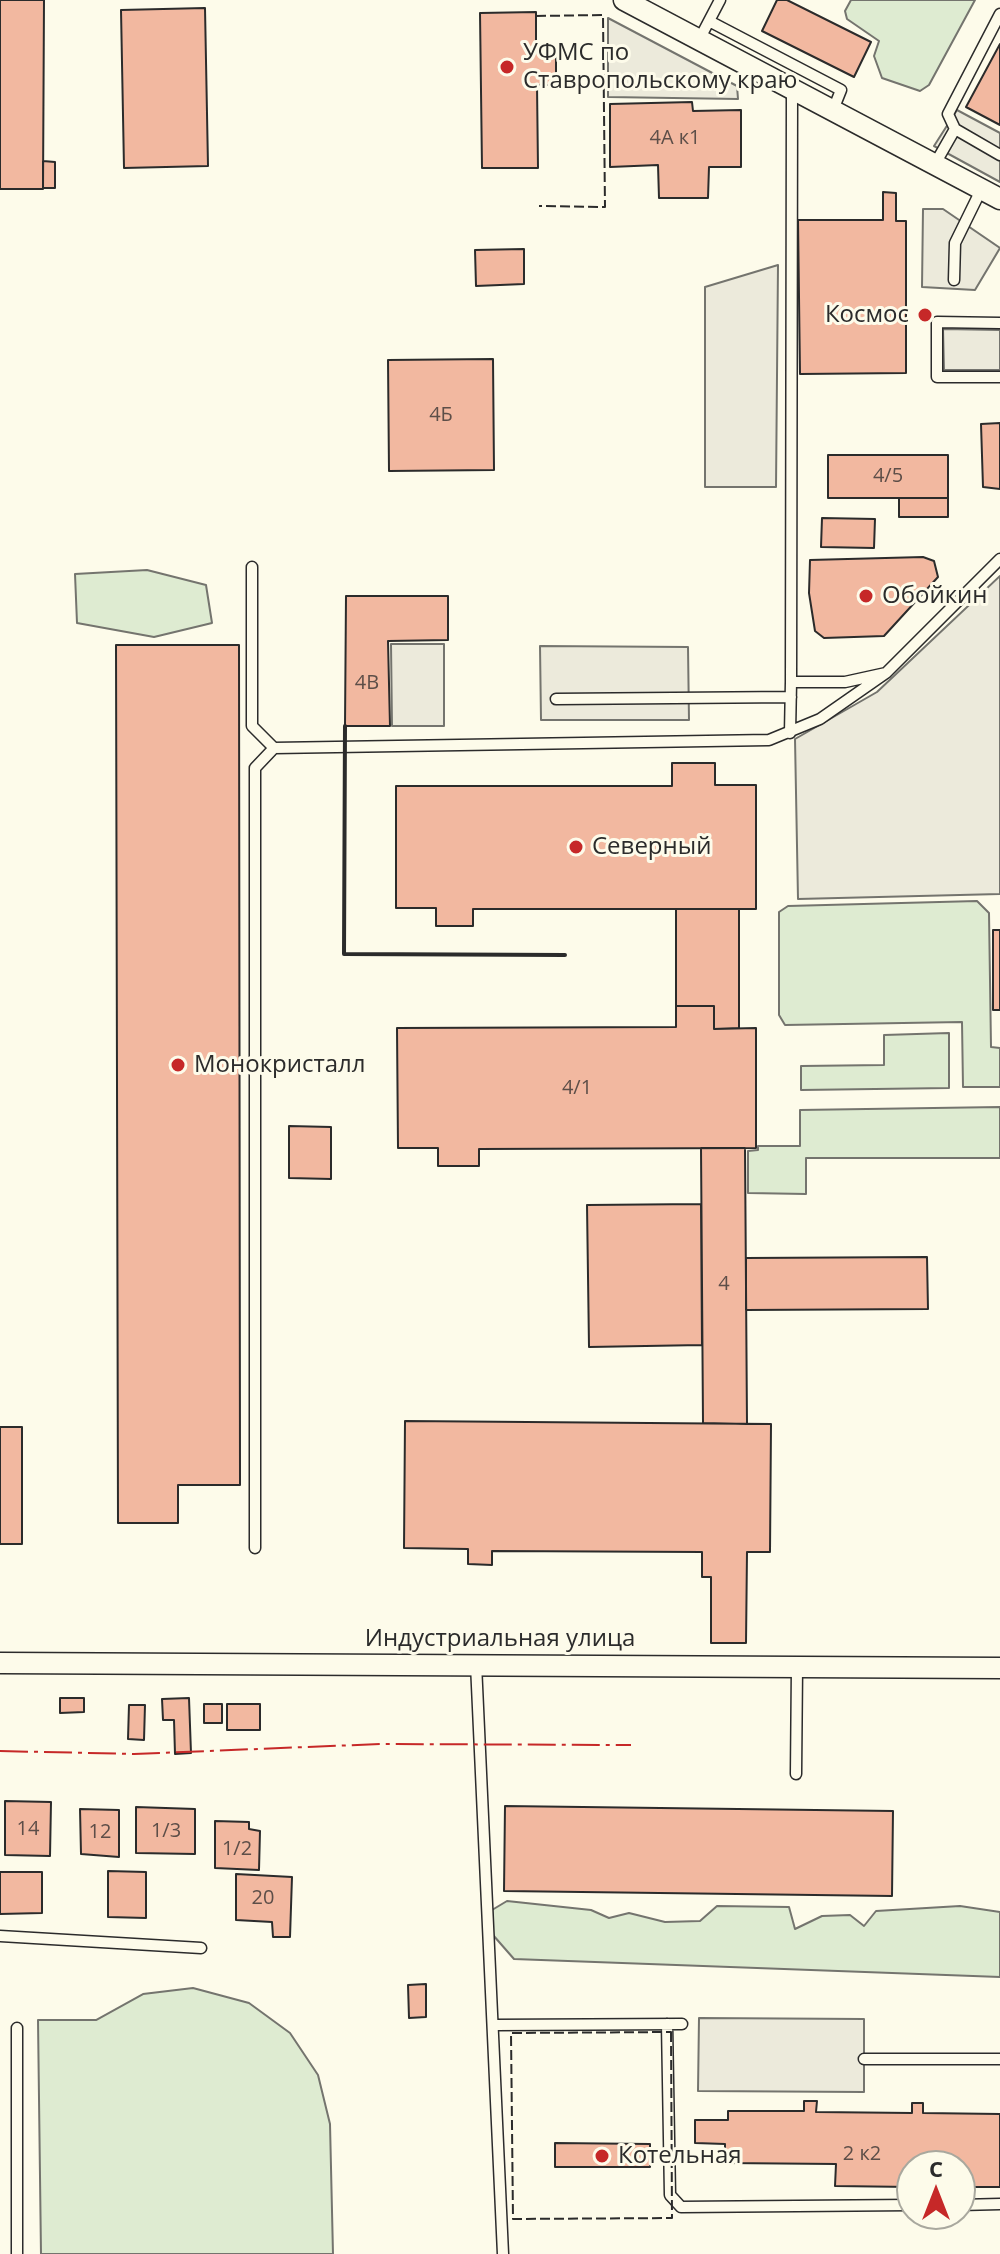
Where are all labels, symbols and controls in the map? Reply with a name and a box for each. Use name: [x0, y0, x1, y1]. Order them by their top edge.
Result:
place label: УФМС по Ставропольскому краю: [523, 39, 797, 95]
marker: УФМС по Ставропольскому краю: [498, 58, 516, 76]
house number: 4А к1: [649, 126, 701, 150]
place label: Космос: [825, 301, 909, 329]
marker: Космос: [916, 306, 934, 324]
house number: 4Б: [429, 403, 453, 427]
house number: 4/5: [873, 464, 903, 488]
place label: Обойкин: [882, 582, 987, 610]
marker: Обойкин: [857, 587, 875, 605]
house number: 4В: [355, 671, 379, 695]
place label: Северный: [592, 833, 711, 861]
marker: Северный: [567, 838, 585, 856]
place label: Монокристалл: [194, 1051, 366, 1079]
marker: Монокристалл: [169, 1056, 187, 1074]
house number: 4/1: [562, 1076, 592, 1100]
house number: 4: [718, 1272, 730, 1296]
street label: Индустриальная улица: [365, 1625, 635, 1653]
house number: 14: [17, 1817, 39, 1841]
house number: 1/3: [151, 1819, 181, 1843]
house number: 12: [89, 1820, 111, 1844]
house number: 1/2: [222, 1837, 252, 1861]
house number: 20: [252, 1886, 274, 1910]
place label: Котельная: [618, 2142, 742, 2170]
house number: 2 к2: [843, 2142, 881, 2166]
marker: Котельная: [593, 2147, 611, 2165]
north arrow: [896, 2150, 976, 2230]
text: С: [929, 2153, 943, 2183]

